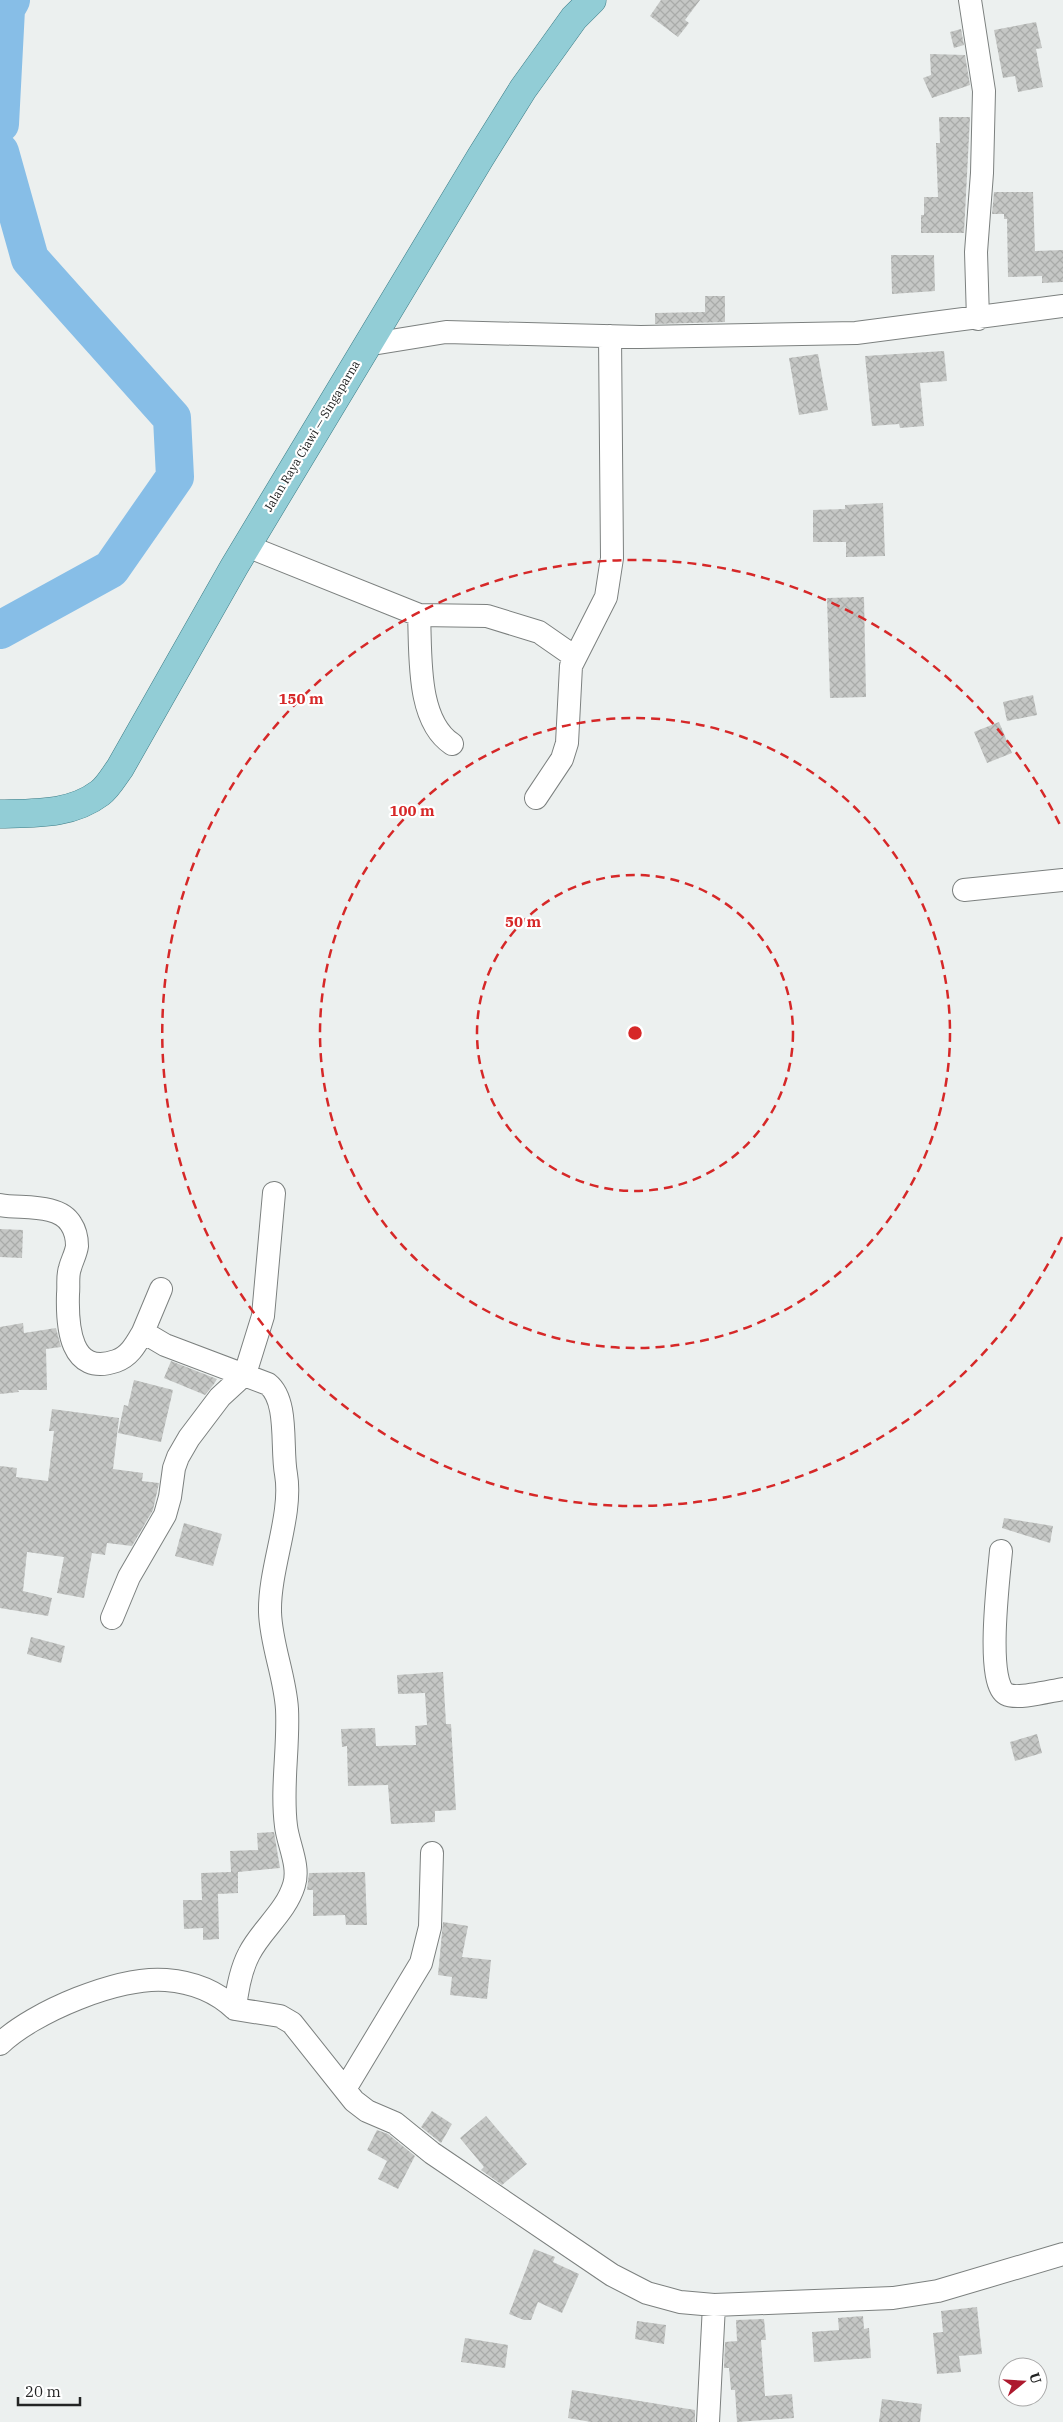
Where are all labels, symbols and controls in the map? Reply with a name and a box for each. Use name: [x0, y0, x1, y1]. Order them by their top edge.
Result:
street label: Jalan Raya Ciawi — Singaparna: [260, 357, 363, 514]
text: 150 m: [278, 689, 324, 708]
text: 100 m: [389, 801, 435, 820]
text: 50 m: [505, 912, 541, 931]
centre of rings: [626, 1024, 644, 1042]
north arrow: [998, 2357, 1048, 2407]
text: U: [1025, 2370, 1046, 2386]
scale bar: [18, 2374, 80, 2406]
text: 20 m: [25, 2382, 61, 2401]

